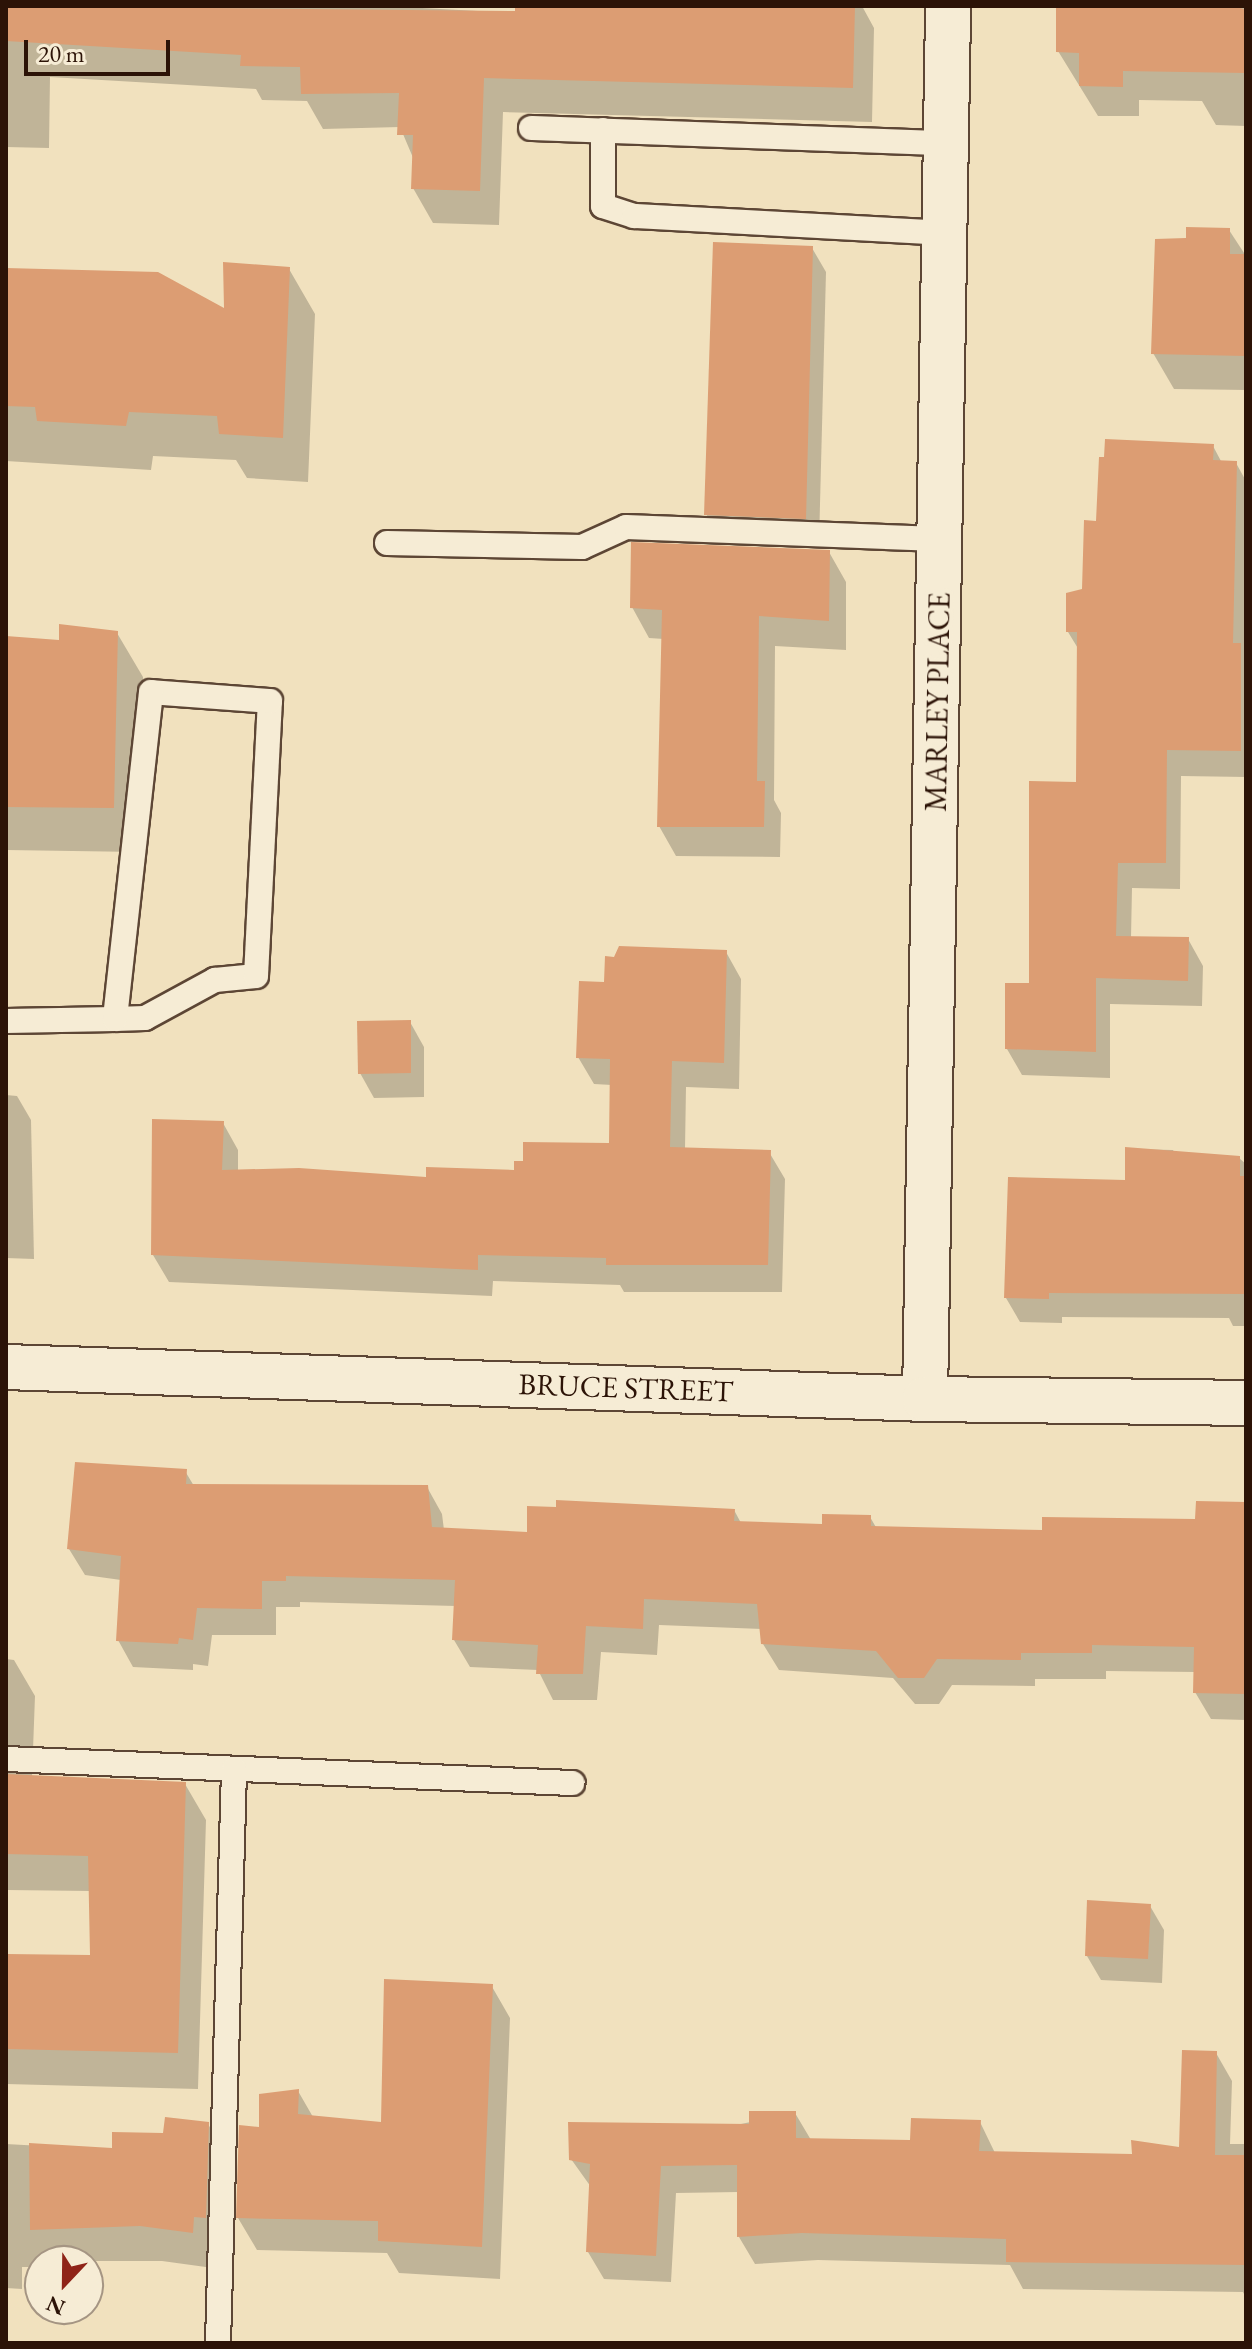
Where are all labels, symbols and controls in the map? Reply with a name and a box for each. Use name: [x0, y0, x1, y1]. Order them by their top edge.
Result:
scale bar: [28, 24, 174, 74]
text: 20 m: [38, 38, 85, 69]
street label: MARLEY PLACE: [918, 592, 958, 812]
street label: BRUCE STREET: [518, 1366, 734, 1410]
north arrow: [24, 2245, 104, 2325]
text: N: [42, 2289, 69, 2323]

